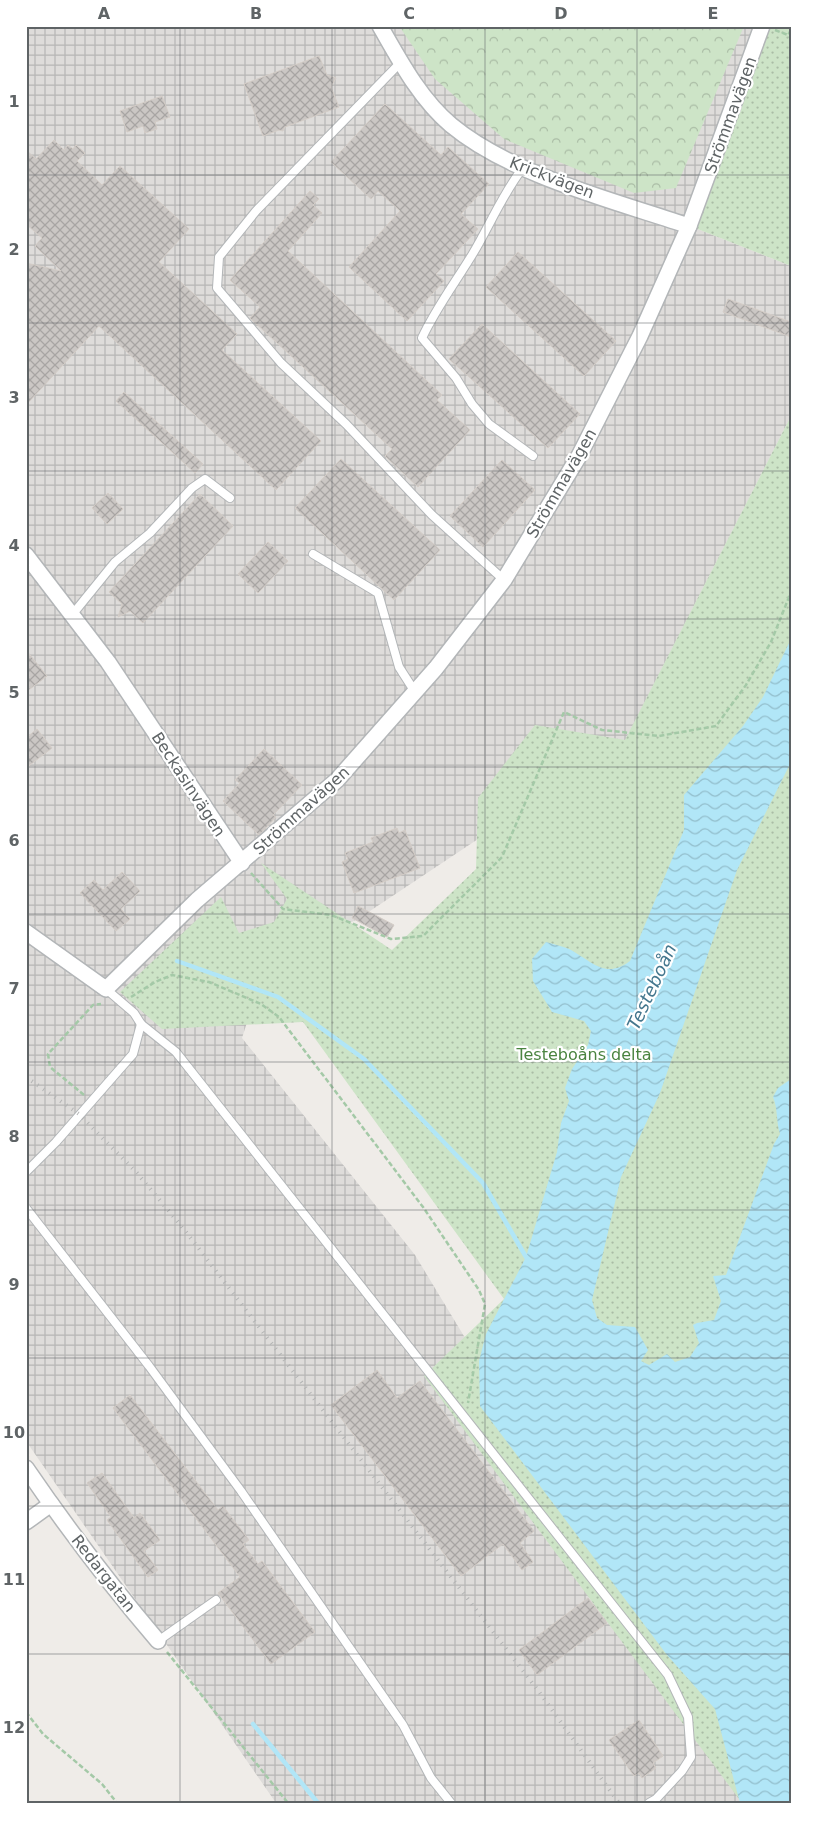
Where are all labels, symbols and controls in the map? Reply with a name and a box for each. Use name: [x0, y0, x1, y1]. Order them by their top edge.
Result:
text: A: [98, 4, 111, 23]
text: B: [250, 4, 262, 23]
text: C: [403, 4, 415, 23]
text: D: [554, 4, 568, 23]
text: E: [708, 4, 718, 23]
street label: Strömmavägen: [701, 54, 760, 176]
text: 1: [8, 92, 20, 111]
street label: Krickvägen: [507, 153, 597, 202]
text: 2: [8, 240, 20, 259]
text: 3: [8, 388, 20, 407]
street label: Strömmavägen: [522, 425, 600, 541]
text: 4: [8, 536, 20, 555]
text: 5: [8, 683, 20, 702]
street label: Beckasinvägen: [148, 728, 229, 840]
street label: Strömmavägen: [249, 762, 353, 859]
text: 6: [8, 831, 20, 850]
water label: Testeboån: [623, 941, 681, 1033]
text: 7: [8, 979, 20, 998]
park label: Testeboåns delta: [515, 1045, 652, 1064]
text: 8: [8, 1127, 20, 1146]
text: 9: [8, 1275, 20, 1294]
text: 10: [3, 1423, 25, 1442]
street label: Redargatan: [68, 1531, 140, 1616]
text: 11: [3, 1570, 25, 1589]
text: 12: [3, 1718, 25, 1737]

